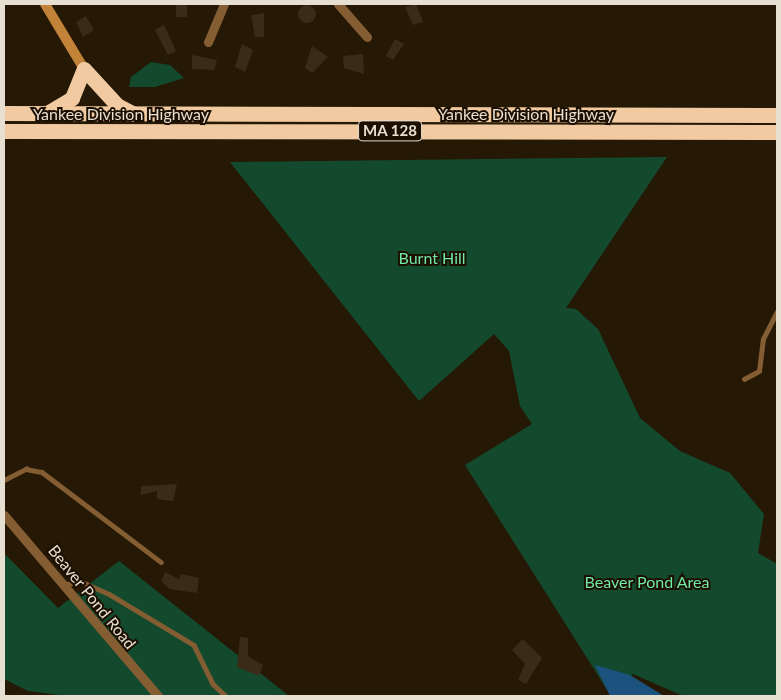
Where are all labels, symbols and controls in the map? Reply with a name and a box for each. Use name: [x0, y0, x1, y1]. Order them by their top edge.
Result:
street label: Yankee Division Highway: [33, 104, 209, 124]
street label: Yankee Division Highway: [438, 104, 614, 124]
road number: MA 128: [358, 118, 422, 144]
park label: Burnt Hill: [398, 248, 466, 268]
street label: Beaver Pond Road: [44, 541, 140, 653]
park label: Beaver Pond Area: [584, 572, 710, 592]

